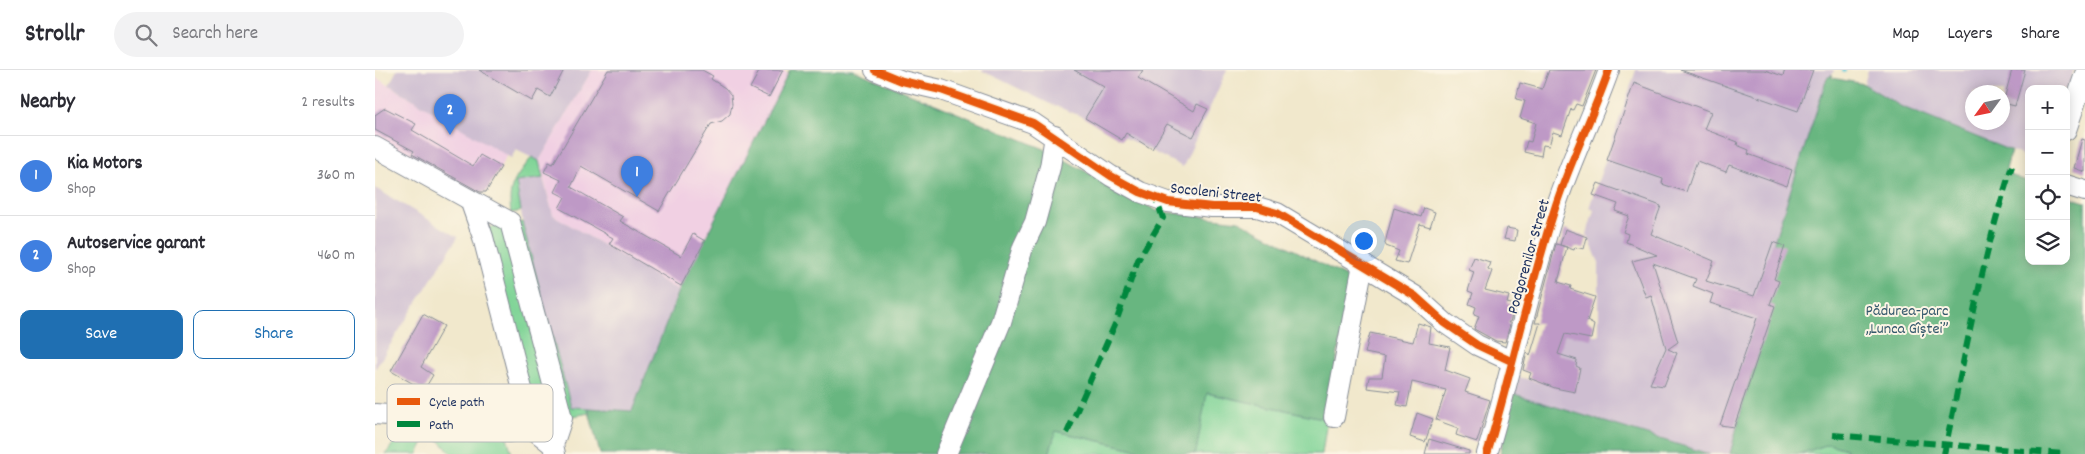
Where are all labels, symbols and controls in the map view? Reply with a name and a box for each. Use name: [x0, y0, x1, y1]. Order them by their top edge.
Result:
search box: [114, 12, 464, 57]
text: Strollr: [25, 18, 84, 52]
icon: search: [132, 21, 160, 49]
text: Search here: [172, 21, 258, 48]
text: Map: [1892, 22, 1919, 47]
text: Layers: [1947, 22, 1993, 47]
text: Share: [2021, 22, 2060, 47]
north arrow: [1965, 85, 2010, 130]
map controls: [2025, 85, 2070, 265]
button: +: [2025, 85, 2070, 130]
text: Nearby: [20, 88, 75, 118]
text: 2 results: [301, 91, 355, 114]
pin: 2: [434, 94, 466, 135]
button: −: [2025, 130, 2070, 175]
text: Kia Motors: [67, 151, 143, 178]
pin: 1: [621, 156, 653, 197]
text: 1: [34, 164, 38, 187]
text: 360 m: [317, 164, 355, 187]
button: locate: [2025, 175, 2070, 220]
street label: Socoleni Street: [1169, 177, 1262, 210]
text: Shop: [67, 178, 96, 201]
street label: Podgorenilor Street: [1502, 196, 1557, 317]
button: layers: [2025, 220, 2070, 265]
your location: [1351, 228, 1377, 254]
text: Autoservice garant: [67, 231, 205, 258]
text: 2: [33, 244, 40, 267]
text: 460 m: [317, 244, 355, 267]
text: Shop: [67, 258, 96, 281]
park label: Pădurea-parc „Lunca Gîștei”: [1866, 300, 1948, 341]
button: Save: [20, 310, 183, 359]
button: Share: [193, 310, 355, 359]
legend: [387, 384, 553, 442]
text: Cycle path: [429, 393, 485, 413]
text: Path: [429, 416, 454, 436]

